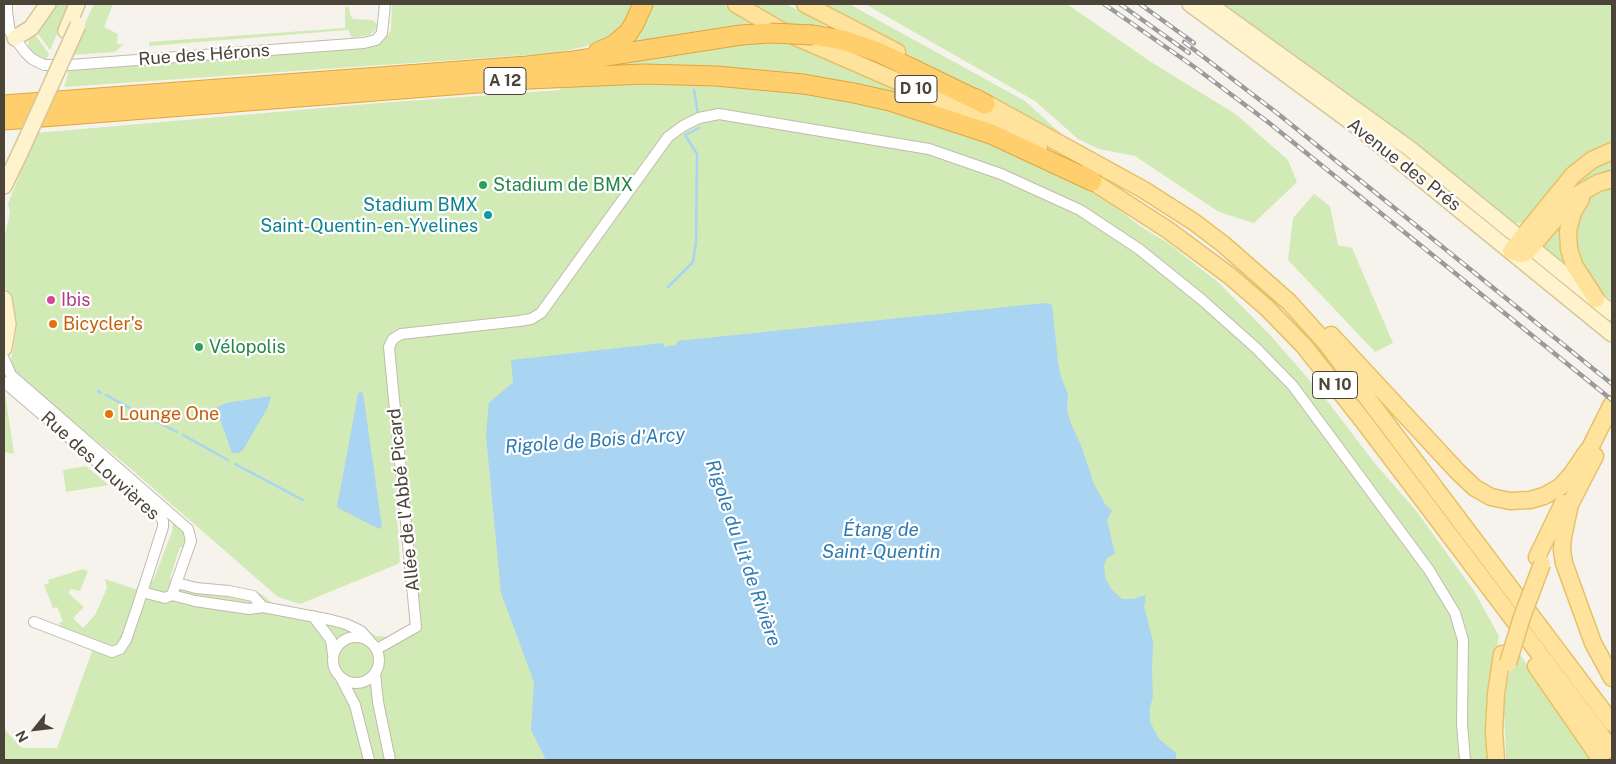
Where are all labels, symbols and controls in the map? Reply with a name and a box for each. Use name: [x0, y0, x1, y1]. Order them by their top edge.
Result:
street label: Rue des Hérons: [138, 40, 270, 70]
road number: A 12: [484, 68, 526, 94]
road number: D 10: [895, 76, 937, 102]
street label: Avenue des Prés: [1343, 114, 1465, 216]
place label: Stadium de BMX: [493, 174, 633, 196]
marker: Stadium de BMX: [477, 179, 489, 191]
place label: Stadium BMX Saint-Quentin-en-Yvelines: [260, 194, 478, 236]
marker: Stadium BMX Saint-Quentin-en-Yvelines: [482, 209, 494, 221]
place label: Ibis: [61, 289, 90, 311]
marker: Ibis: [45, 294, 57, 306]
place label: Bicycler's: [63, 313, 143, 335]
marker: Bicycler's: [47, 318, 59, 330]
place label: Vélopolis: [209, 336, 285, 358]
marker: Vélopolis: [193, 341, 205, 353]
road number: N 10: [1312, 372, 1358, 398]
place label: Lounge One: [119, 403, 219, 425]
street label: Rue des Louvières: [36, 407, 164, 525]
street label: Allée de l'Abbé Picard: [384, 407, 424, 593]
marker: Lounge One: [103, 408, 115, 420]
water label: Rigole de Bois d'Arcy: [504, 423, 686, 459]
water label: Rigole du Lit de Rivière: [700, 457, 786, 649]
water label: Étang de Saint-Quentin: [822, 519, 940, 563]
north arrow: [10, 704, 60, 754]
text: N: [12, 728, 32, 745]

